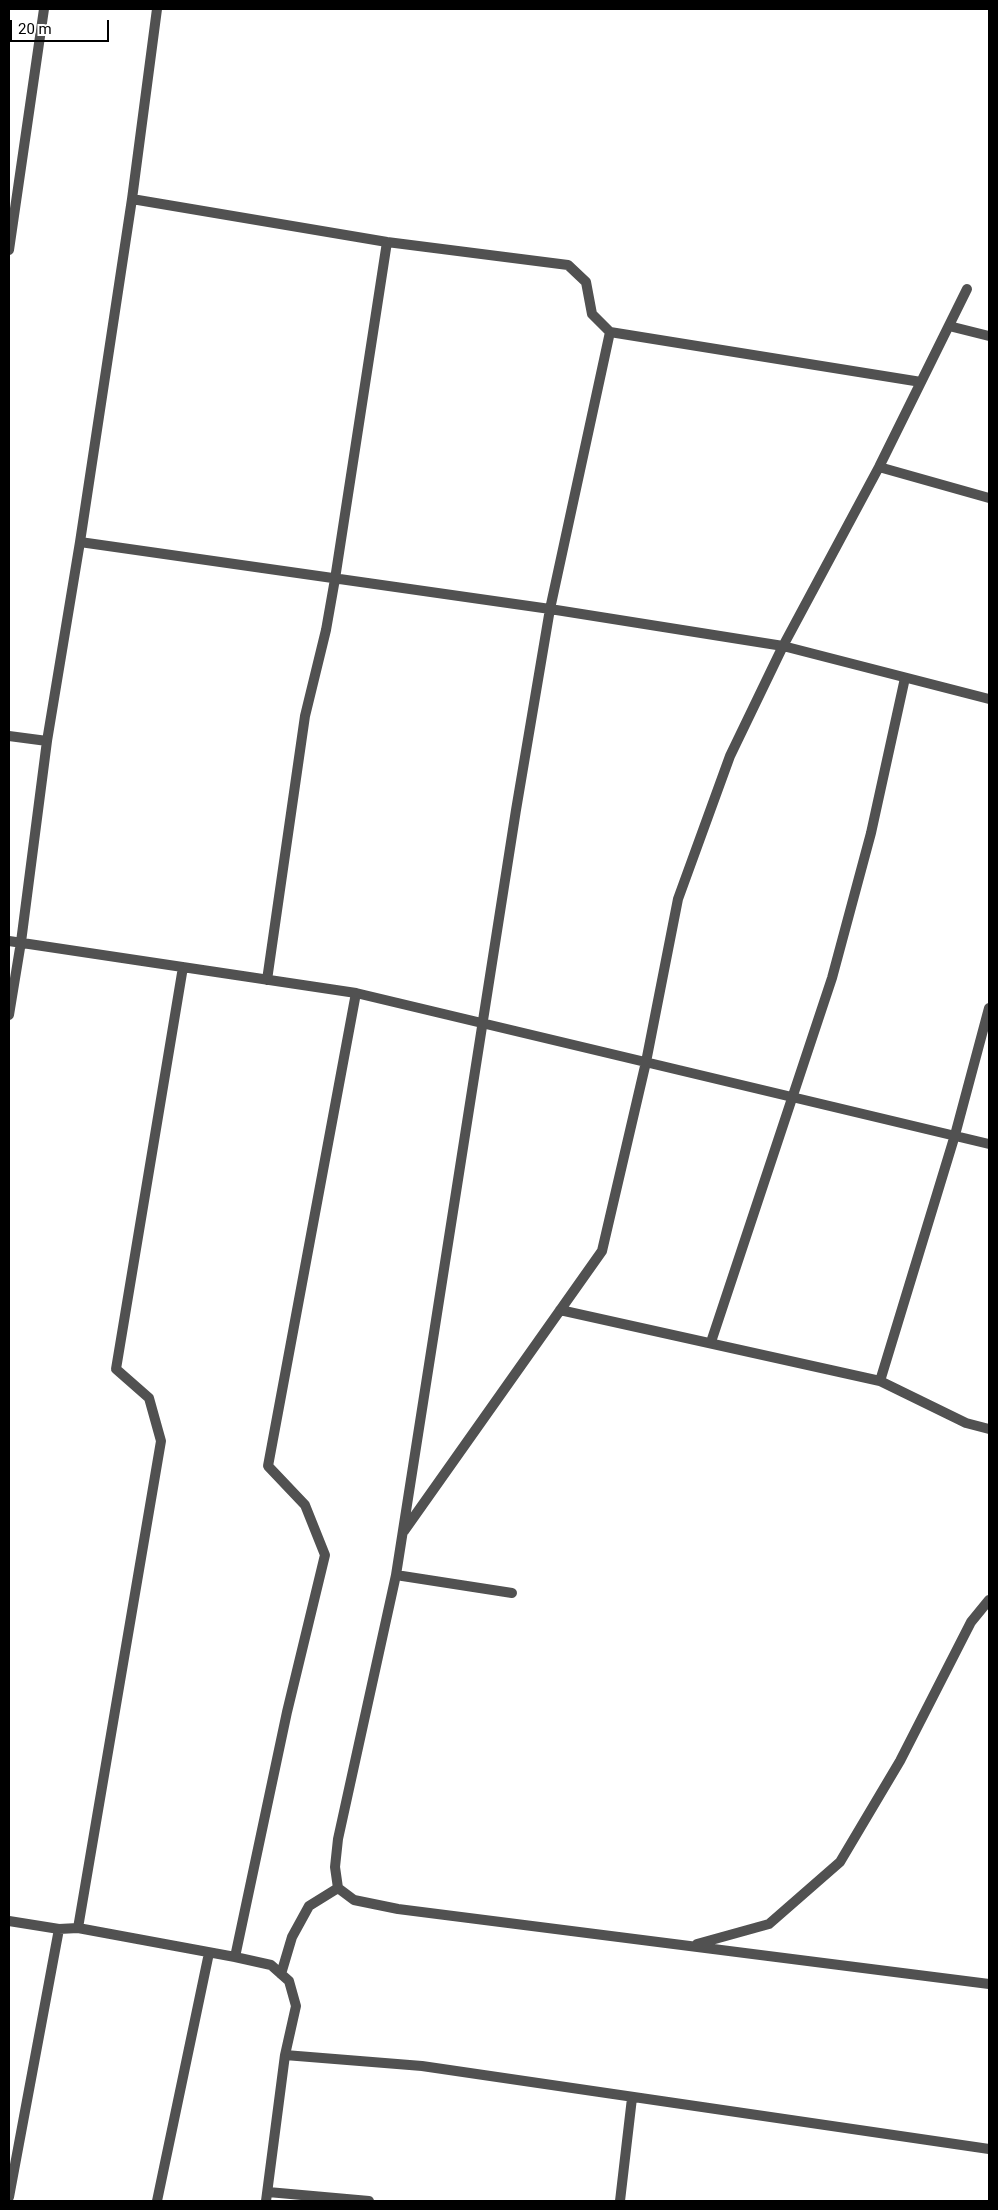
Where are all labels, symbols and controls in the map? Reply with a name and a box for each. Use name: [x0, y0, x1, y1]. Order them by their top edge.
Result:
scale bar: [12, 10, 111, 42]
text: 20 m: [18, 20, 52, 38]

